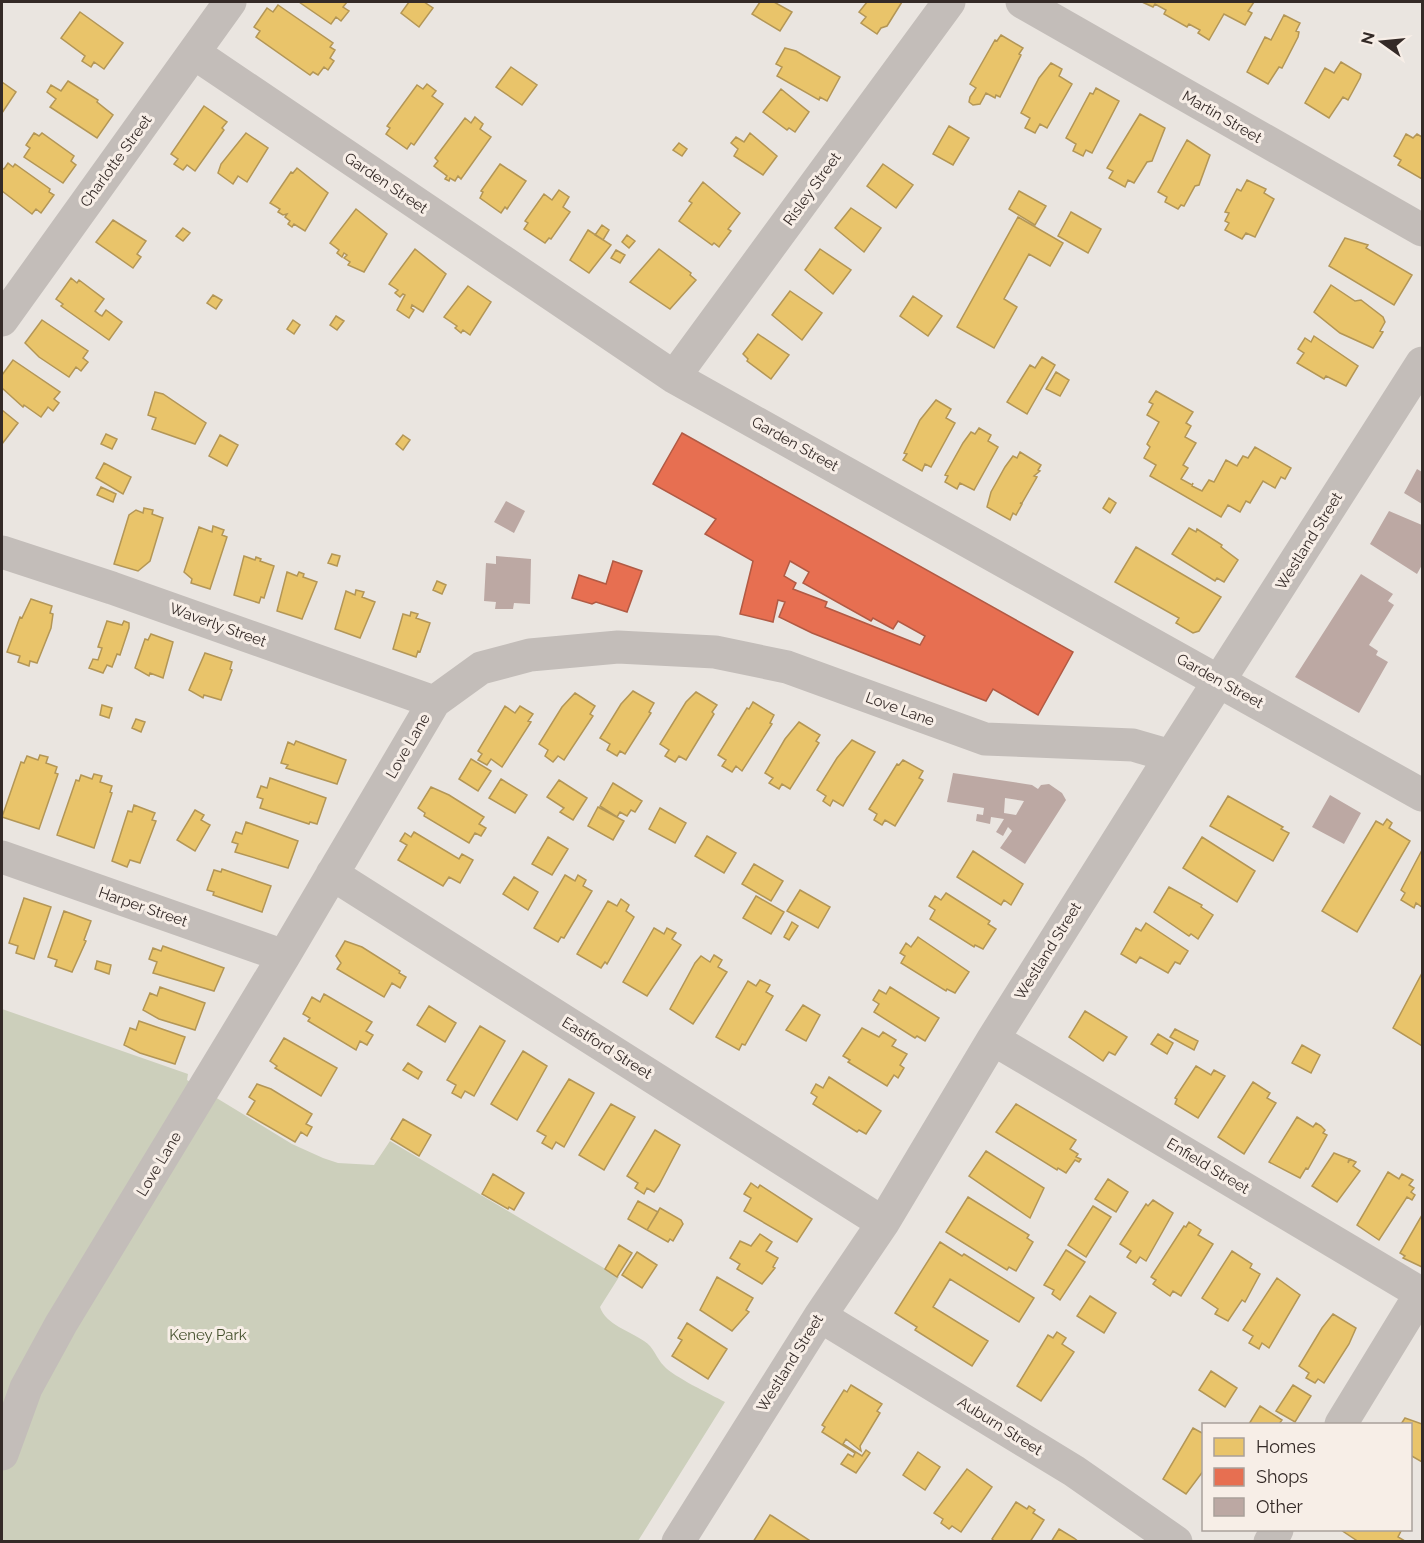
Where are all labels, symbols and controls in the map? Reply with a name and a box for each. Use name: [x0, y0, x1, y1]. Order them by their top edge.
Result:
north arrow: [1352, 12, 1412, 72]
text: N: [1357, 30, 1379, 47]
street label: Martin Street: [1179, 87, 1265, 147]
street label: Charlotte Street: [77, 111, 155, 211]
street label: Garden Street: [341, 149, 431, 217]
street label: Risley Street: [779, 149, 845, 229]
street label: Garden Street: [749, 413, 841, 475]
street label: Westland Street: [1272, 489, 1346, 593]
street label: Waverly Street: [167, 599, 269, 651]
street label: Garden Street: [1174, 650, 1266, 712]
street label: Love Lane: [863, 688, 937, 730]
street label: Love Lane: [382, 710, 434, 782]
street label: Harper Street: [96, 883, 190, 931]
street label: Westland Street: [1011, 899, 1085, 1003]
street label: Eastford Street: [559, 1013, 655, 1083]
street label: Love Lane: [133, 1128, 185, 1200]
street label: Enfield Street: [1164, 1134, 1252, 1198]
street label: Westland Street: [753, 1311, 827, 1415]
park label: Keney Park: [169, 1326, 247, 1344]
street label: Auburn Street: [954, 1393, 1046, 1459]
legend: [1202, 1423, 1412, 1531]
text: Homes: [1256, 1436, 1316, 1457]
text: Shops: [1256, 1466, 1308, 1487]
text: Other: [1256, 1496, 1304, 1517]

